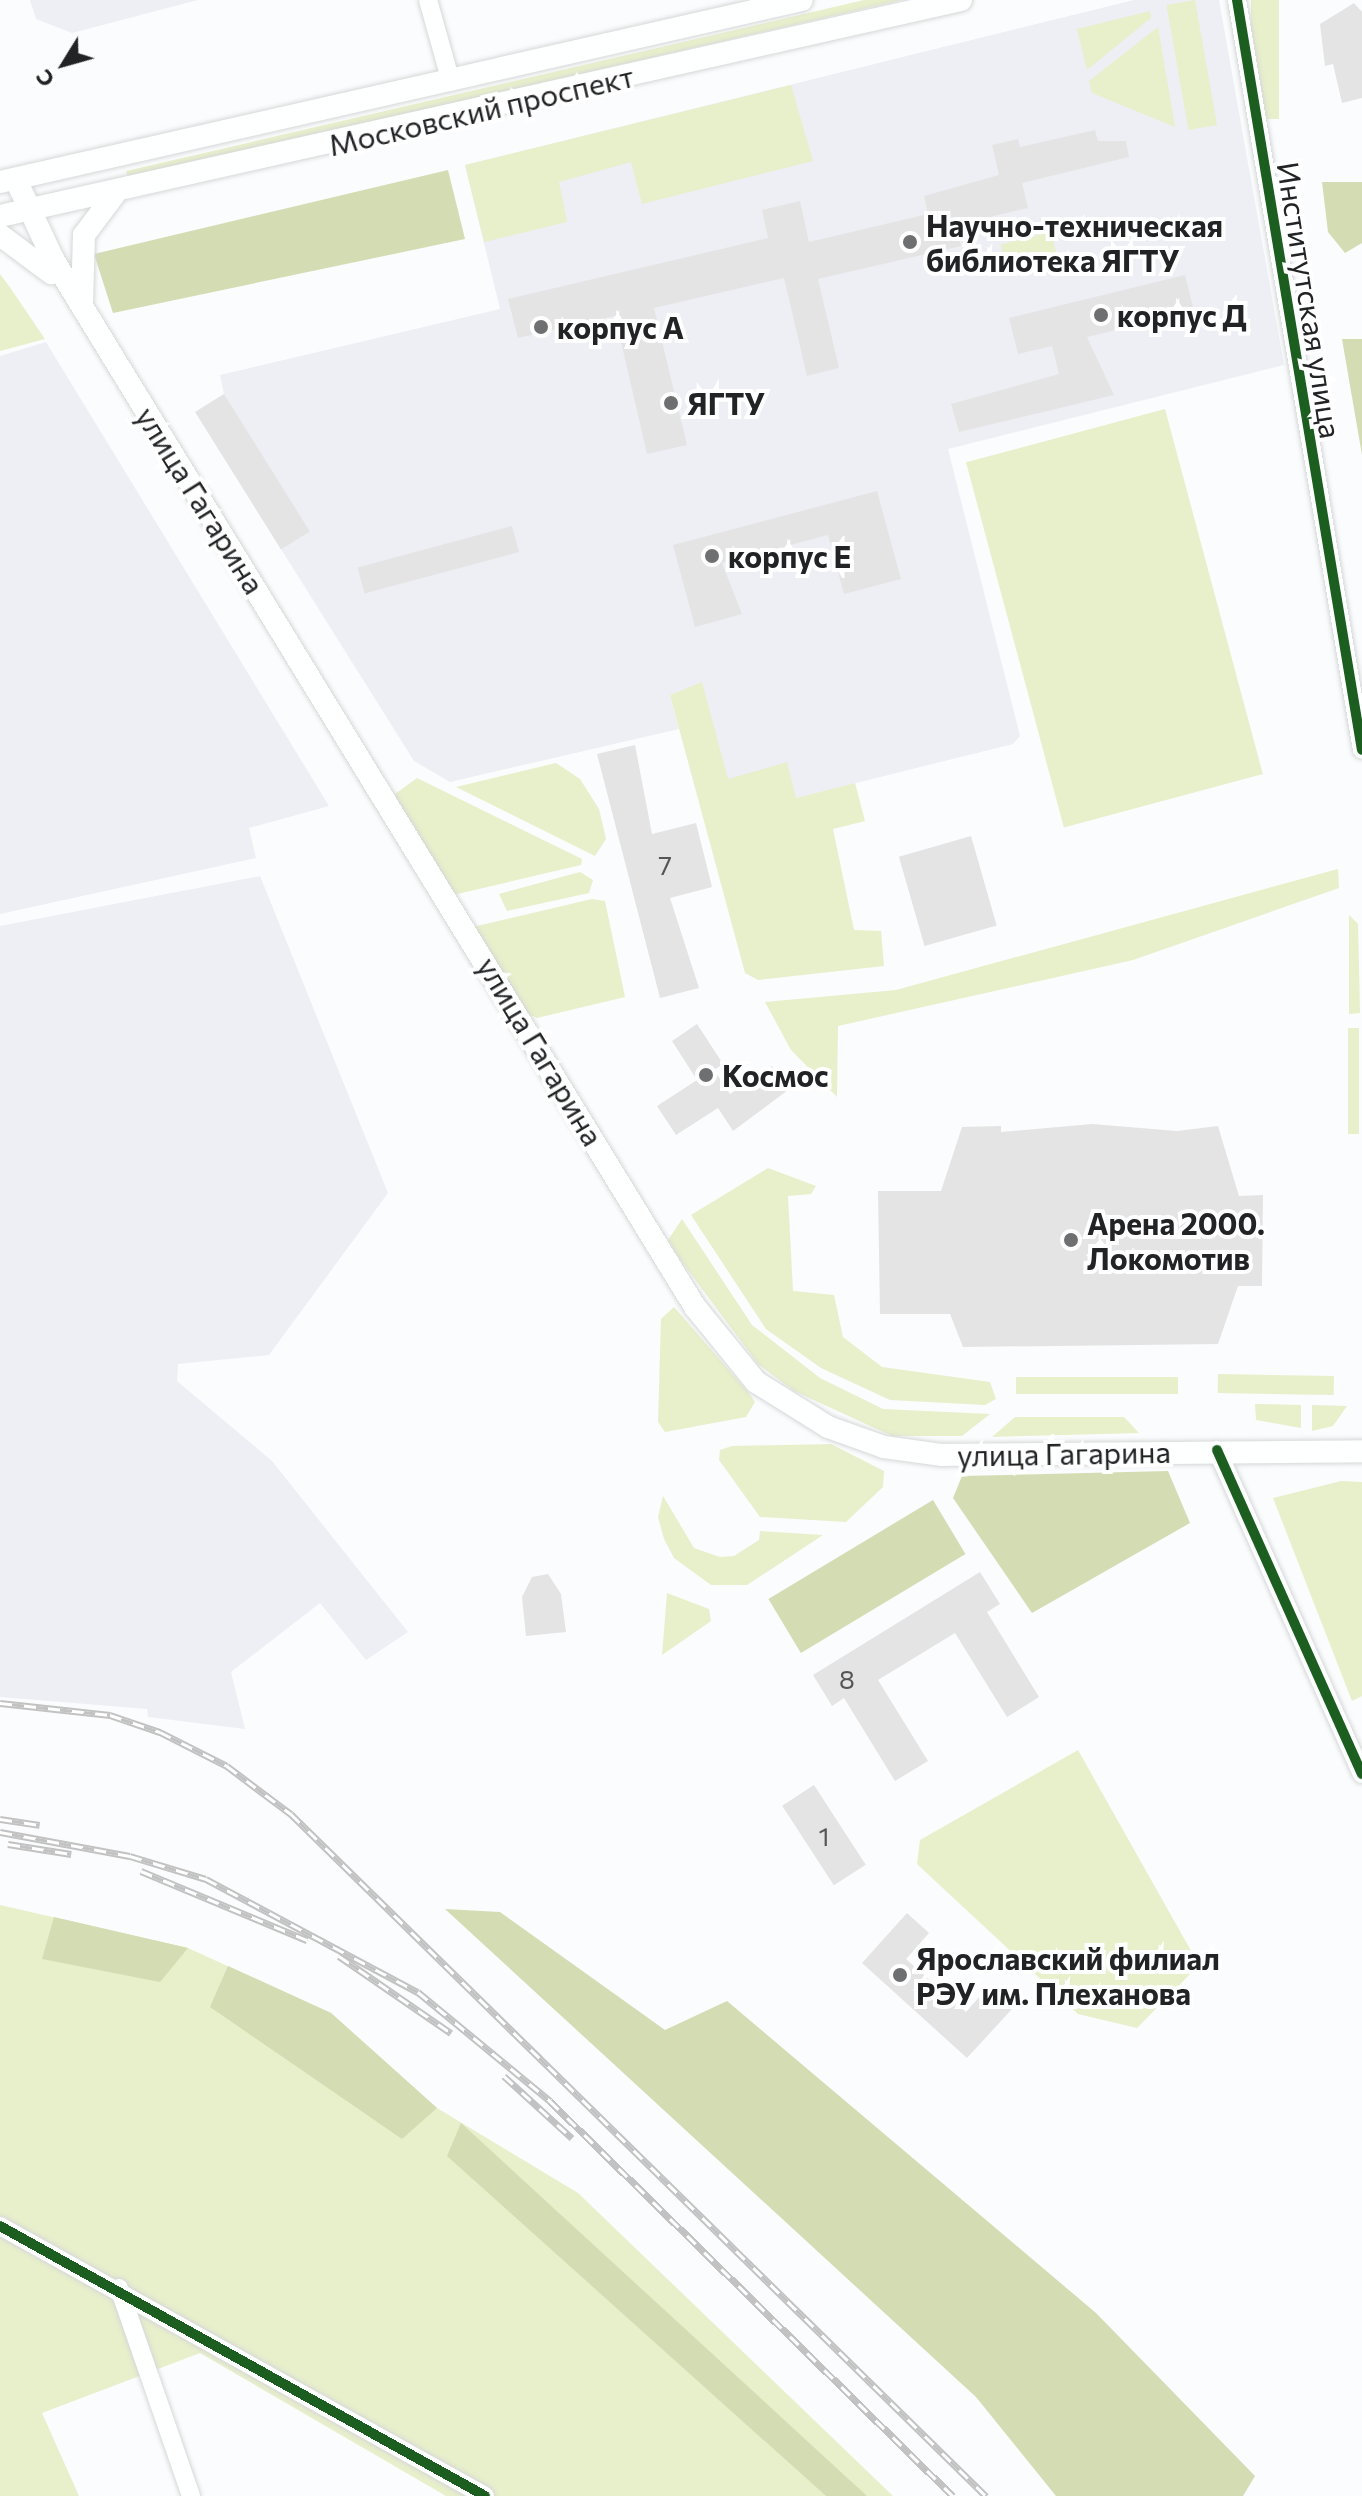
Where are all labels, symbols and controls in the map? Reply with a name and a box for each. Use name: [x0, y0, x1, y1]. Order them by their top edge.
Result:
north arrow: [24, 24, 104, 104]
street label: Московский проспект: [325, 57, 637, 163]
text: С: [29, 65, 60, 93]
street label: Институтская улица: [1270, 159, 1350, 441]
place label: Научно-техническая библиотека ЯГТУ: [926, 207, 1223, 278]
marker: Научно-техническая библиотека ЯГТУ: [901, 233, 919, 251]
place label: корпус Д: [1117, 297, 1247, 333]
marker: корпус Д: [1092, 306, 1110, 324]
place label: корпус А: [557, 309, 684, 345]
marker: корпус А: [532, 318, 550, 336]
place label: ЯГТУ: [687, 385, 765, 421]
marker: ЯГТУ: [662, 394, 680, 412]
street label: улица Гагарина: [129, 400, 273, 600]
place label: корпус Е: [728, 538, 851, 574]
marker: корпус Е: [703, 547, 721, 565]
house number: 7: [658, 849, 672, 881]
street label: улица Гагарина: [471, 950, 611, 1152]
place label: Космос: [722, 1057, 829, 1093]
marker: Космос: [697, 1066, 715, 1084]
place label: Арена 2000. Локомотив: [1087, 1205, 1265, 1276]
marker: Арена 2000. Локомотив: [1062, 1231, 1080, 1249]
street label: улица Гагарина: [957, 1433, 1171, 1473]
house number: 8: [839, 1663, 855, 1695]
house number: 1: [818, 1820, 830, 1852]
place label: Ярославский филиал РЭУ им. Плеханова: [916, 1940, 1220, 2010]
marker: Ярославский филиал РЭУ им. Плеханова: [891, 1966, 909, 1984]

